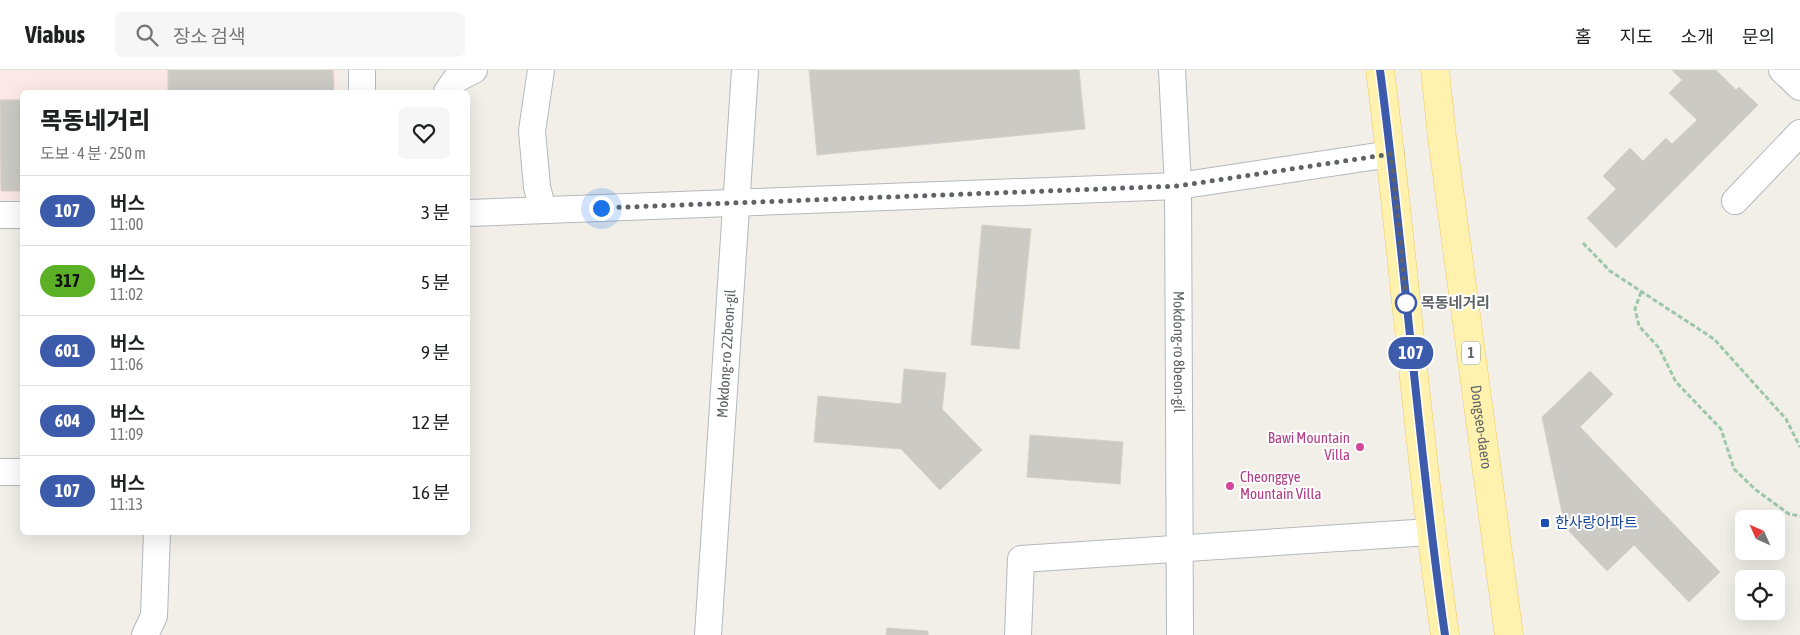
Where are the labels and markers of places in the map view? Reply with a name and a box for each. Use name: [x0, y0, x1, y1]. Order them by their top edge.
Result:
marker: 목동네거리: [1395, 292, 1417, 314]
place label: 목동네거리: [1421, 294, 1490, 311]
place label: Bawi Mountain Villa: [1268, 429, 1350, 463]
marker: Bawi Mountain Villa: [1354, 441, 1366, 453]
place label: Cheonggye Mountain Villa: [1240, 468, 1321, 502]
marker: Cheonggye Mountain Villa: [1224, 480, 1236, 492]
place label: 한사랑아파트: [1555, 514, 1638, 531]
marker: 한사랑아파트: [1539, 517, 1551, 529]

